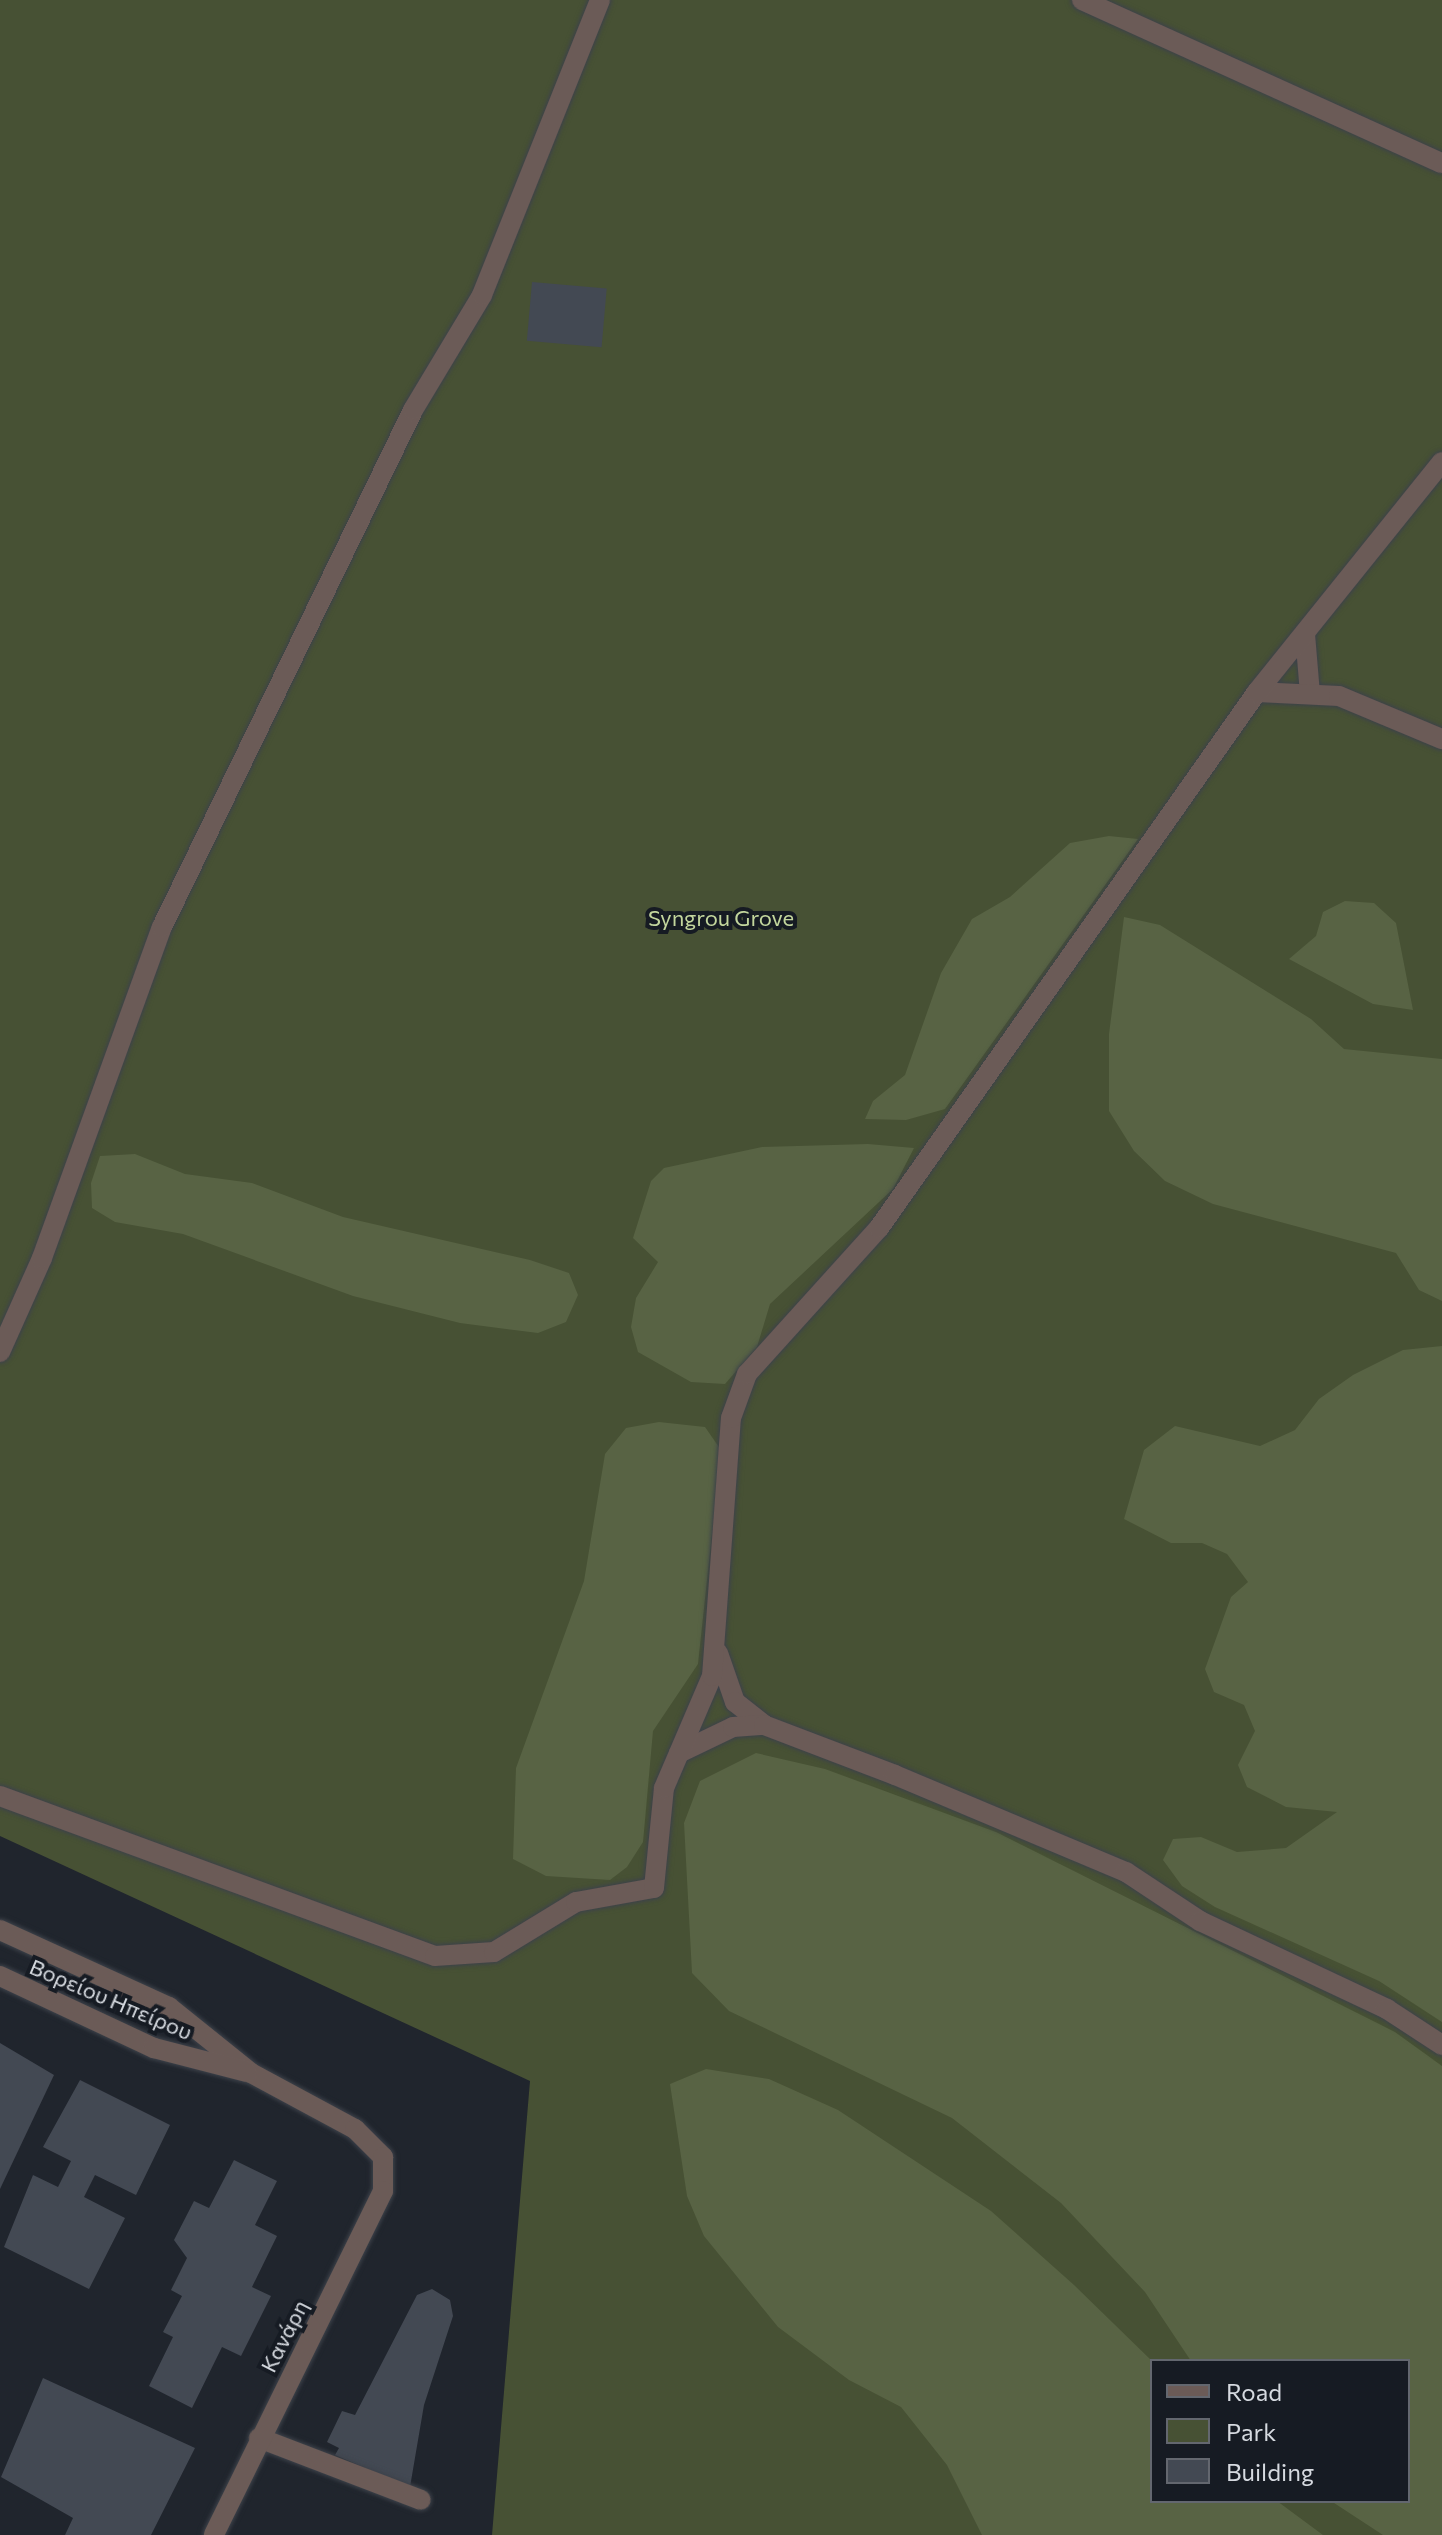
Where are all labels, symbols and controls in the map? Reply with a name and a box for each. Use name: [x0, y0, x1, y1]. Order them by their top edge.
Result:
park label: Syngrou Grove: [648, 905, 794, 931]
street label: Βορείου Ηπείρου: [26, 1953, 196, 2045]
street label: Κανάρη: [255, 2295, 313, 2377]
legend: [1150, 2359, 1410, 2503]
text: Road: [1226, 2377, 1282, 2406]
text: Park: [1226, 2417, 1276, 2446]
text: Building: [1226, 2457, 1314, 2486]

